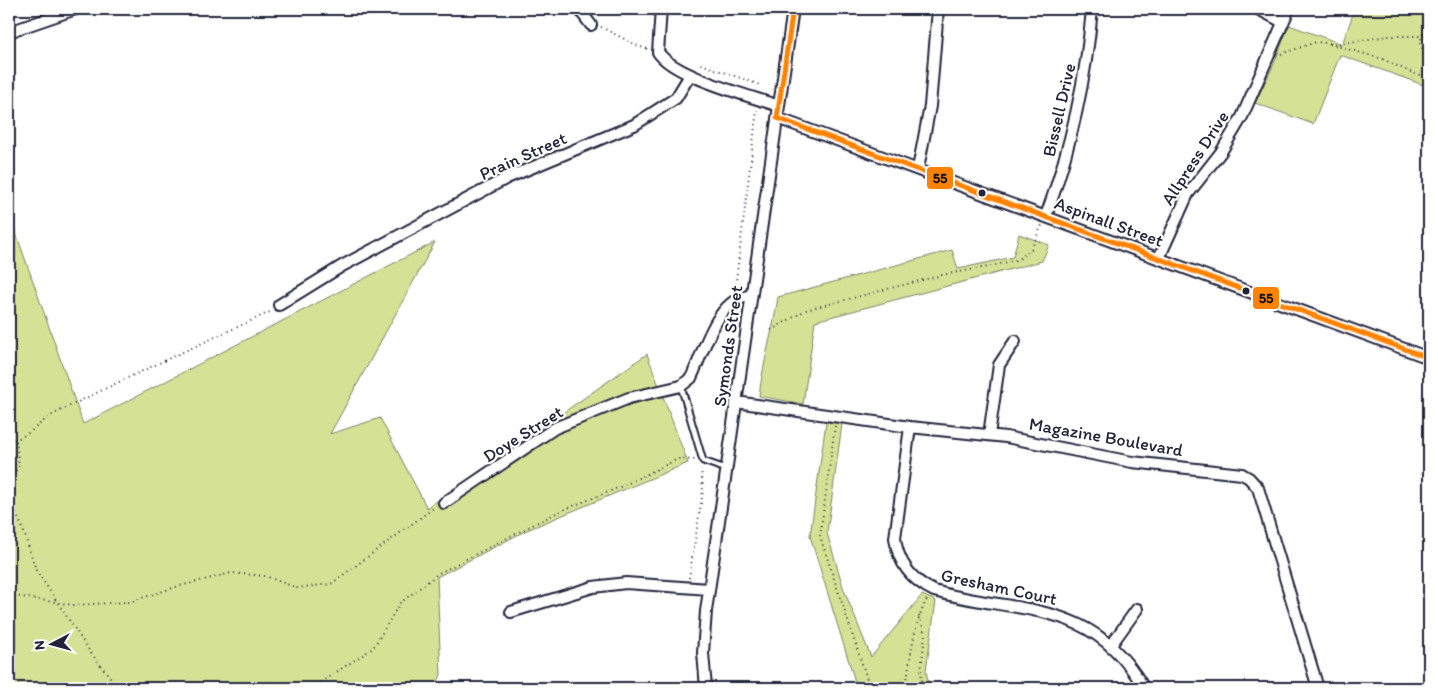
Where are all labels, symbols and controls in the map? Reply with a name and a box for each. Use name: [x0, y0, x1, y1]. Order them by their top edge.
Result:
street label: Bissell Drive: [1038, 61, 1080, 159]
street label: Allpress Drive: [1156, 107, 1234, 209]
street label: Prain Street: [476, 127, 570, 185]
line badge: 55: [926, 166, 954, 190]
text: 55: [933, 170, 948, 187]
unlabelled marker: [977, 188, 987, 198]
street label: Aspinall Street: [1052, 192, 1167, 252]
street label: Symonds Street: [709, 284, 747, 408]
unlabelled marker: [1241, 286, 1251, 296]
line badge: 55: [1252, 286, 1280, 310]
text: 55: [1259, 290, 1274, 307]
street label: Doye Street: [479, 401, 567, 467]
street label: Magazine Boulevard: [1027, 413, 1185, 461]
street label: Gresham Court: [939, 564, 1059, 610]
north arrow: [28, 620, 78, 670]
text: N: [31, 640, 49, 651]

